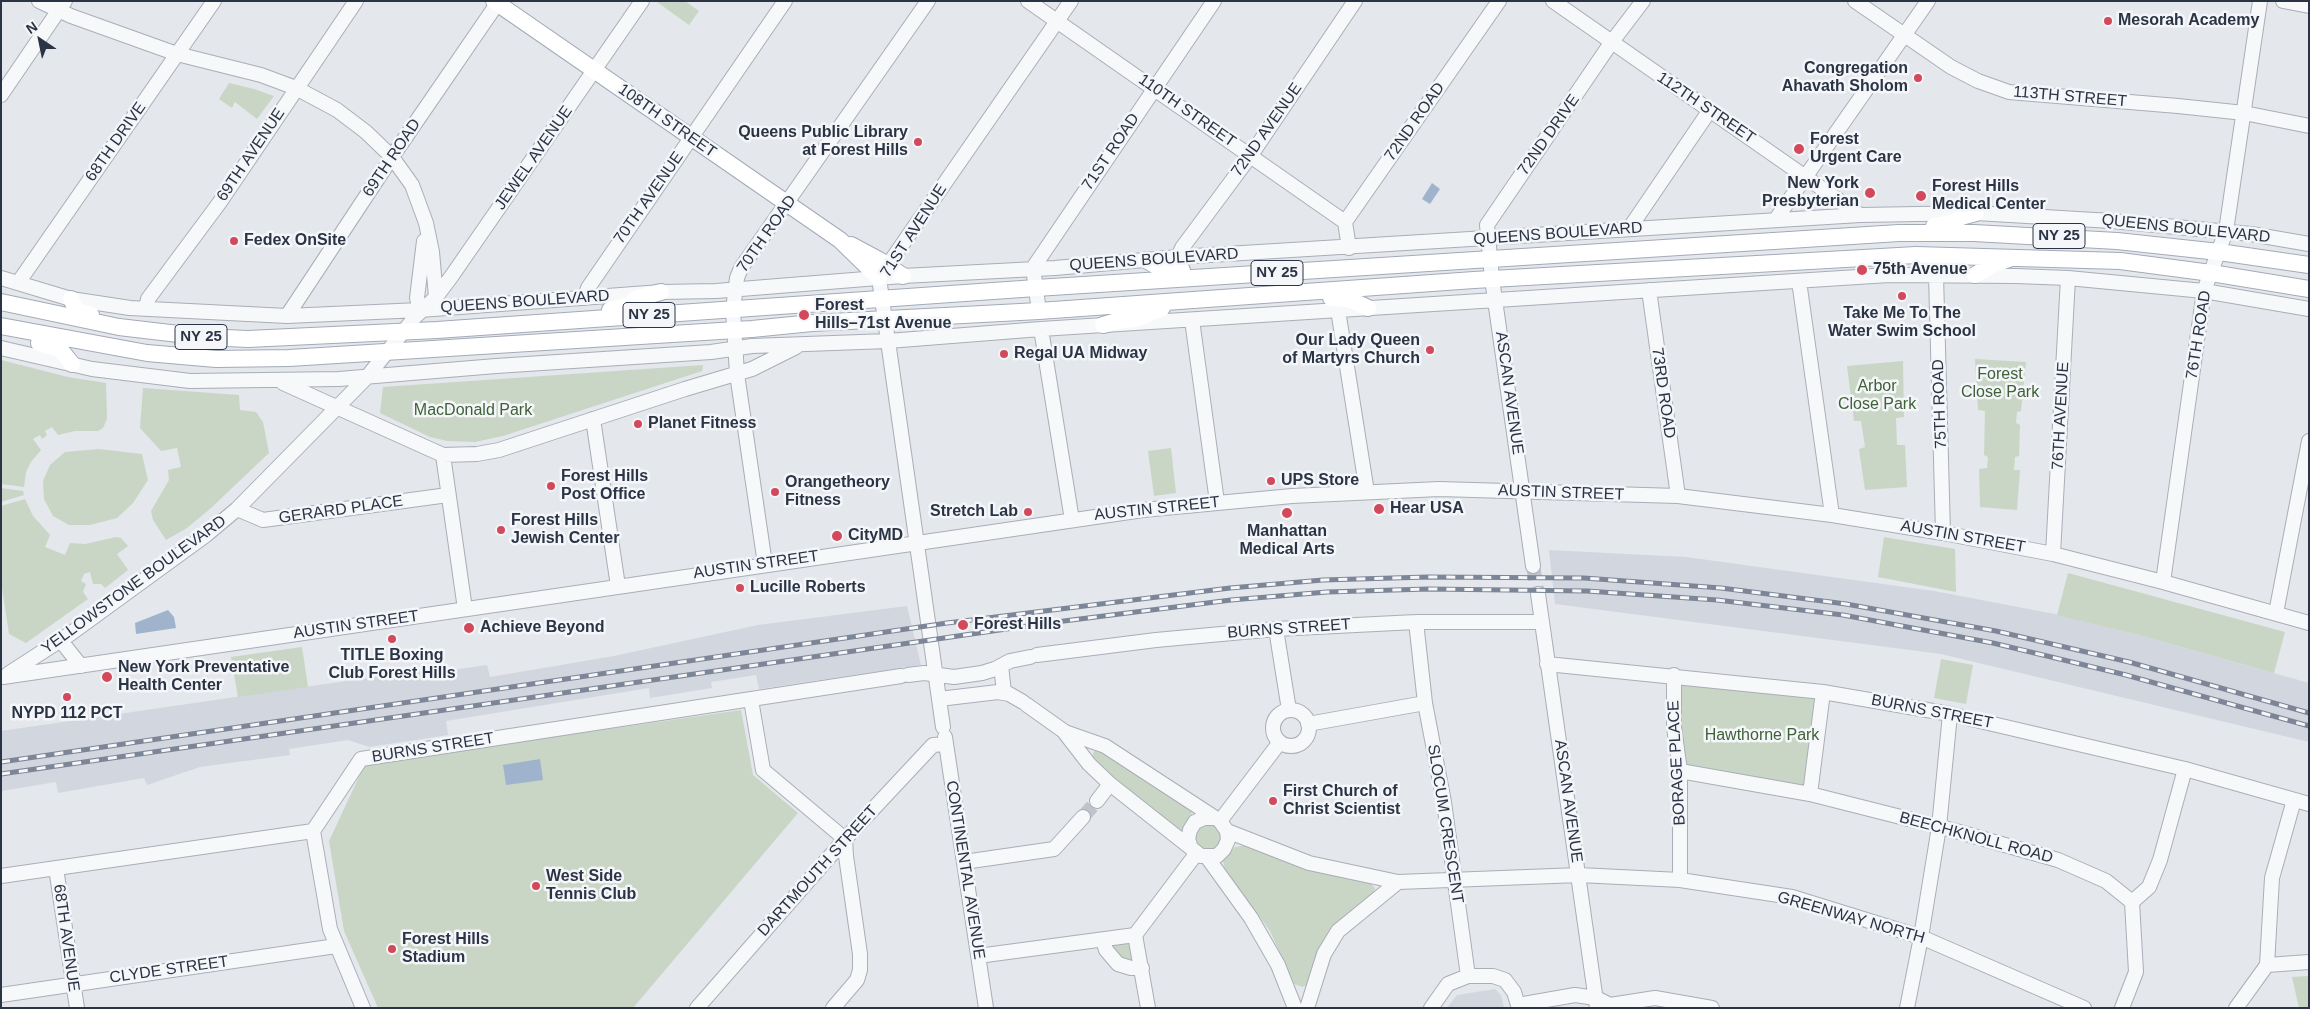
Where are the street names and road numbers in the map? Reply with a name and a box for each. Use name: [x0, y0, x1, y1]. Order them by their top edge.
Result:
street label: 112TH STREET: [1653, 68, 1759, 148]
street label: 110TH STREET: [1135, 70, 1239, 152]
street label: 72ND AVENUE: [1228, 79, 1306, 181]
street label: 72ND ROAD: [1381, 79, 1449, 165]
street label: 108TH STREET: [614, 80, 720, 162]
street label: 113TH STREET: [2012, 82, 2128, 112]
street label: 72ND DRIVE: [1514, 91, 1584, 179]
street label: 68TH DRIVE: [82, 99, 150, 185]
street label: JEWEL AVENUE: [491, 102, 577, 214]
street label: 69TH AVENUE: [213, 105, 289, 205]
street label: 71ST ROAD: [1078, 110, 1144, 194]
street label: 69TH ROAD: [359, 115, 425, 201]
street label: 70TH AVENUE: [610, 148, 688, 248]
street label: 71ST AVENUE: [877, 181, 951, 281]
street label: 70TH ROAD: [733, 192, 801, 276]
street label: QUEENS BOULEVARD: [2101, 211, 2271, 247]
street label: QUEENS BOULEVARD: [1473, 219, 1643, 249]
road number: NY 25: [2033, 224, 2085, 248]
street label: QUEENS BOULEVARD: [1069, 245, 1239, 275]
road number: NY 25: [1251, 260, 1303, 286]
street label: QUEENS BOULEVARD: [440, 287, 610, 317]
street label: 76TH ROAD: [2182, 289, 2216, 381]
road number: NY 25: [623, 302, 675, 328]
road number: NY 25: [175, 324, 227, 350]
street label: ASCAN AVENUE: [1491, 330, 1527, 456]
street label: 73RD ROAD: [1647, 346, 1679, 440]
street label: 75TH ROAD: [1929, 359, 1951, 449]
street label: 76TH AVENUE: [2049, 361, 2073, 471]
street label: AUSTIN STREET: [1498, 481, 1624, 505]
street label: GERARD PLACE: [278, 492, 404, 528]
street label: AUSTIN STREET: [1093, 493, 1221, 525]
street label: YELLOWSTONE BOULEVARD: [38, 512, 230, 658]
street label: AUSTIN STREET: [1899, 517, 2027, 557]
street label: AUSTIN STREET: [692, 547, 820, 583]
street label: AUSTIN STREET: [292, 607, 420, 643]
street label: BURNS STREET: [1227, 615, 1351, 643]
street label: BURNS STREET: [1870, 691, 1994, 733]
street label: BORAGE PLACE: [1664, 700, 1690, 826]
street label: BURNS STREET: [370, 729, 496, 767]
street label: ASCAN AVENUE: [1550, 738, 1586, 864]
street label: SLOCUM CRESCENT: [1423, 743, 1467, 905]
street label: CONTINENTAL AVENUE: [941, 779, 989, 961]
street label: DARTMOUTH STREET: [754, 802, 882, 940]
street label: BEECHKNOLL ROAD: [1897, 808, 2055, 868]
street label: 68TH AVENUE: [49, 883, 83, 993]
street label: GREENWAY NORTH: [1775, 888, 1927, 948]
street label: CLYDE STREET: [108, 952, 230, 988]

